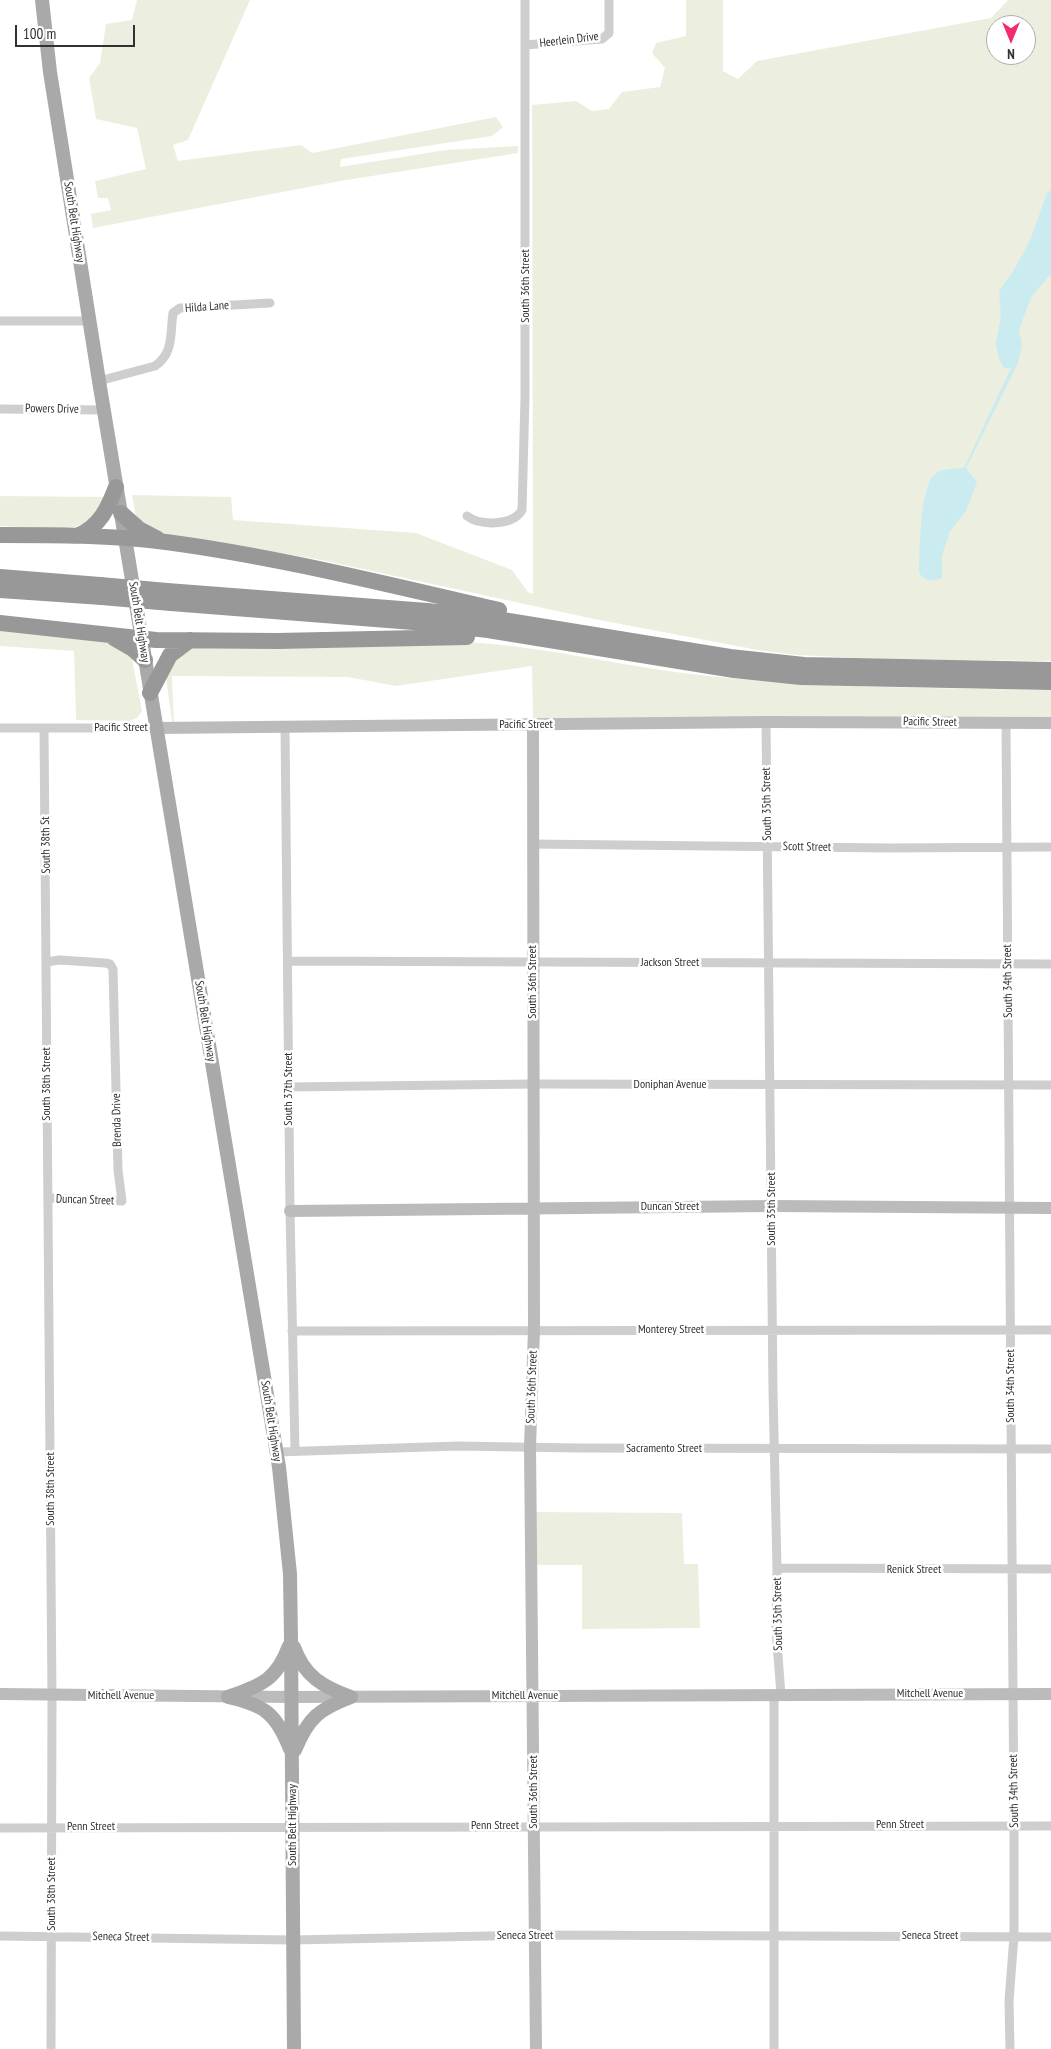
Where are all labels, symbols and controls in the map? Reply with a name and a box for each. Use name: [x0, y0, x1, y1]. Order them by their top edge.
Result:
scale bar: [18, 15, 138, 47]
north arrow: [986, 15, 1036, 65]
text: 100 m: [23, 24, 56, 43]
street label: Heerlein Drive: [539, 29, 599, 51]
text: N: [1007, 45, 1015, 63]
street label: South Belt Highway: [60, 180, 88, 264]
street label: South 36th Street: [519, 249, 533, 323]
street label: Hilda Lane: [184, 298, 230, 316]
street label: Powers Drive: [25, 401, 79, 417]
street label: South Belt Highway: [125, 580, 153, 664]
street label: Pacific Street: [903, 714, 957, 730]
street label: Pacific Street: [499, 718, 553, 732]
street label: Pacific Street: [94, 721, 148, 735]
street label: South 35th Street: [759, 767, 775, 841]
street label: South 38th St: [38, 816, 54, 874]
street label: Scott Street: [783, 839, 831, 855]
street label: South 34th Street: [1000, 944, 1016, 1018]
street label: South 36th Street: [526, 945, 540, 1019]
street label: Jackson Street: [641, 956, 699, 970]
street label: South Belt Highway: [191, 979, 219, 1063]
street label: South 38th Street: [40, 1047, 54, 1121]
street label: South 37th Street: [282, 1052, 296, 1126]
street label: Doniphan Avenue: [634, 1078, 706, 1092]
street label: Brenda Drive: [109, 1093, 125, 1147]
street label: South 35th Street: [765, 1172, 779, 1246]
street label: Duncan Street: [56, 1192, 114, 1208]
street label: Duncan Street: [641, 1200, 699, 1214]
street label: Monterey Street: [638, 1323, 704, 1337]
street label: South 34th Street: [1004, 1349, 1018, 1423]
street label: South 36th Street: [524, 1350, 540, 1424]
street label: South Belt Highway: [257, 1379, 285, 1463]
street label: Sacramento Street: [626, 1442, 702, 1456]
street label: South 38th Street: [44, 1452, 58, 1526]
street label: Renick Street: [887, 1563, 941, 1577]
street label: South 35th Street: [770, 1577, 786, 1651]
street label: Mitchell Avenue: [897, 1687, 963, 1701]
street label: Mitchell Avenue: [88, 1689, 154, 1703]
street label: Mitchell Avenue: [492, 1689, 558, 1703]
street label: South 34th Street: [1006, 1754, 1022, 1828]
street label: South 36th Street: [527, 1755, 541, 1829]
street label: South Belt Highway: [286, 1784, 300, 1866]
street label: Penn Street: [876, 1818, 924, 1832]
street label: Penn Street: [471, 1819, 519, 1833]
street label: Penn Street: [67, 1820, 115, 1834]
street label: South 38th Street: [45, 1857, 59, 1931]
street label: Seneca Street: [93, 1929, 149, 1945]
street label: Seneca Street: [497, 1929, 553, 1943]
street label: Seneca Street: [902, 1929, 958, 1943]

